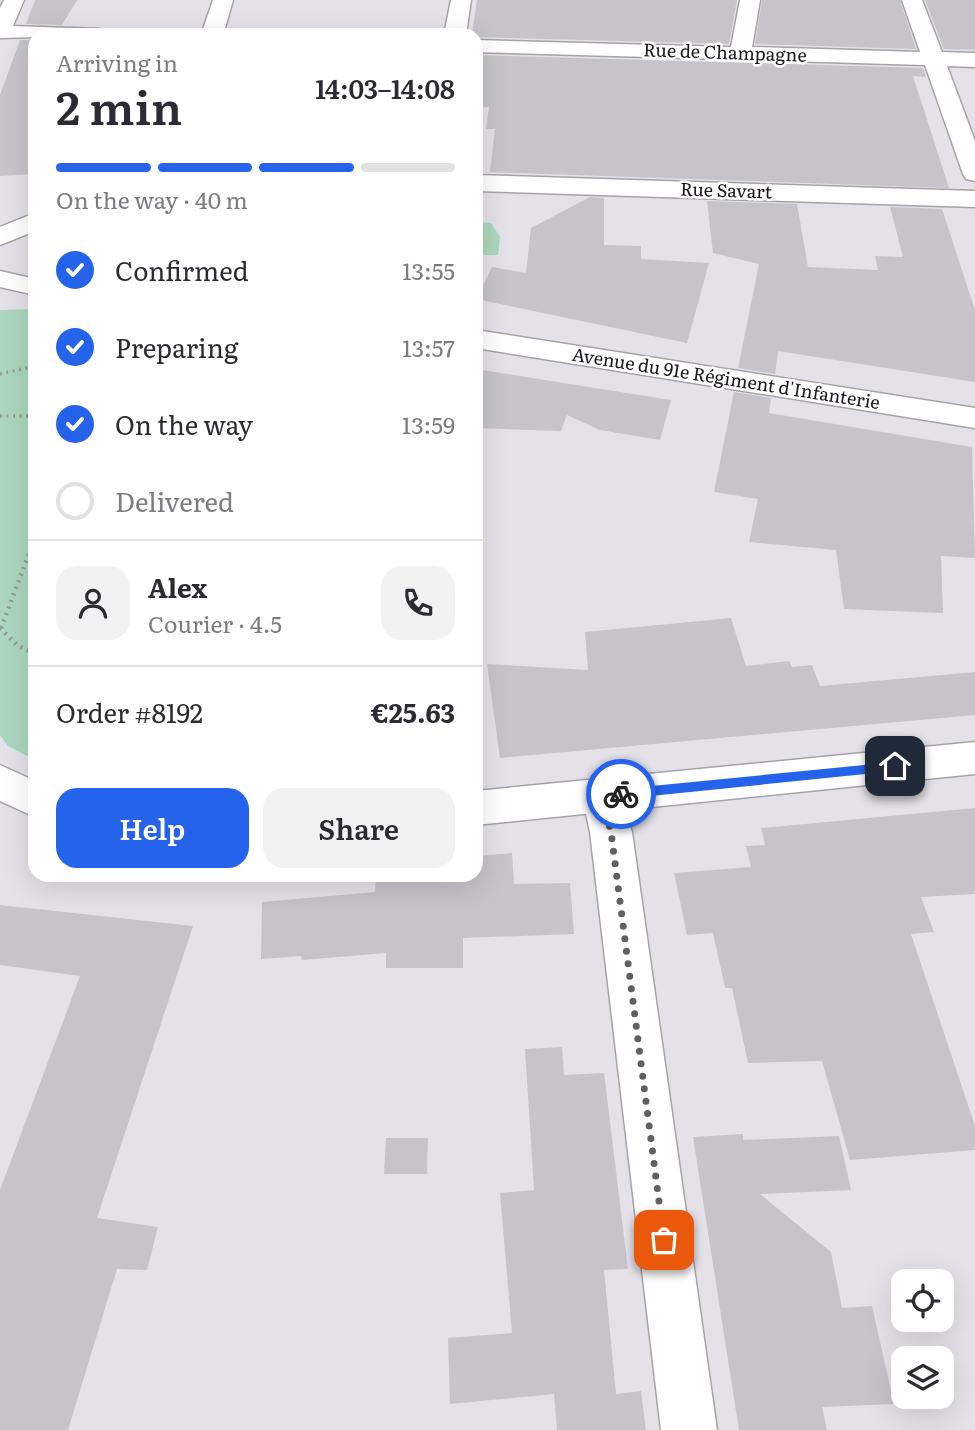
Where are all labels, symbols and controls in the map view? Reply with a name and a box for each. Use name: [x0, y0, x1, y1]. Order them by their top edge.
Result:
street label: Rue de Champagne: [643, 35, 807, 68]
text: Arriving in: [56, 45, 178, 79]
text: 14:03–14:08: [315, 68, 455, 107]
text: 2 min: [56, 71, 182, 139]
street label: Rue Savart: [680, 174, 773, 205]
text: On the way · 40 m: [56, 182, 248, 216]
text: Confirmed: [115, 250, 249, 289]
icon: check: [56, 251, 94, 289]
text: 13:55: [402, 253, 455, 287]
text: Preparing: [115, 327, 238, 366]
icon: check: [56, 328, 94, 366]
text: 13:57: [402, 330, 455, 364]
street label: Avenue du 91e Régiment d'Infanterie: [570, 340, 882, 415]
text: On the way: [115, 404, 253, 443]
icon: check: [56, 405, 94, 443]
text: 13:59: [402, 407, 455, 441]
text: Delivered: [115, 481, 234, 520]
button: person: [56, 566, 130, 640]
button: phone: [381, 566, 455, 640]
text: Alex: [148, 567, 207, 606]
text: Courier · 4.5: [148, 606, 282, 640]
text: Order #8192: [56, 692, 203, 731]
text: €25.63: [371, 692, 455, 731]
pin: [865, 736, 925, 796]
icon: home: [876, 747, 914, 785]
courier: [586, 759, 656, 829]
icon: bike: [602, 775, 640, 813]
button: Help: [56, 788, 249, 868]
button: Share: [263, 788, 455, 868]
pin: [634, 1210, 694, 1270]
icon: bag: [645, 1221, 683, 1259]
map controls: [891, 1269, 954, 1409]
button: locate: [891, 1269, 954, 1332]
button: layers: [891, 1346, 954, 1409]

